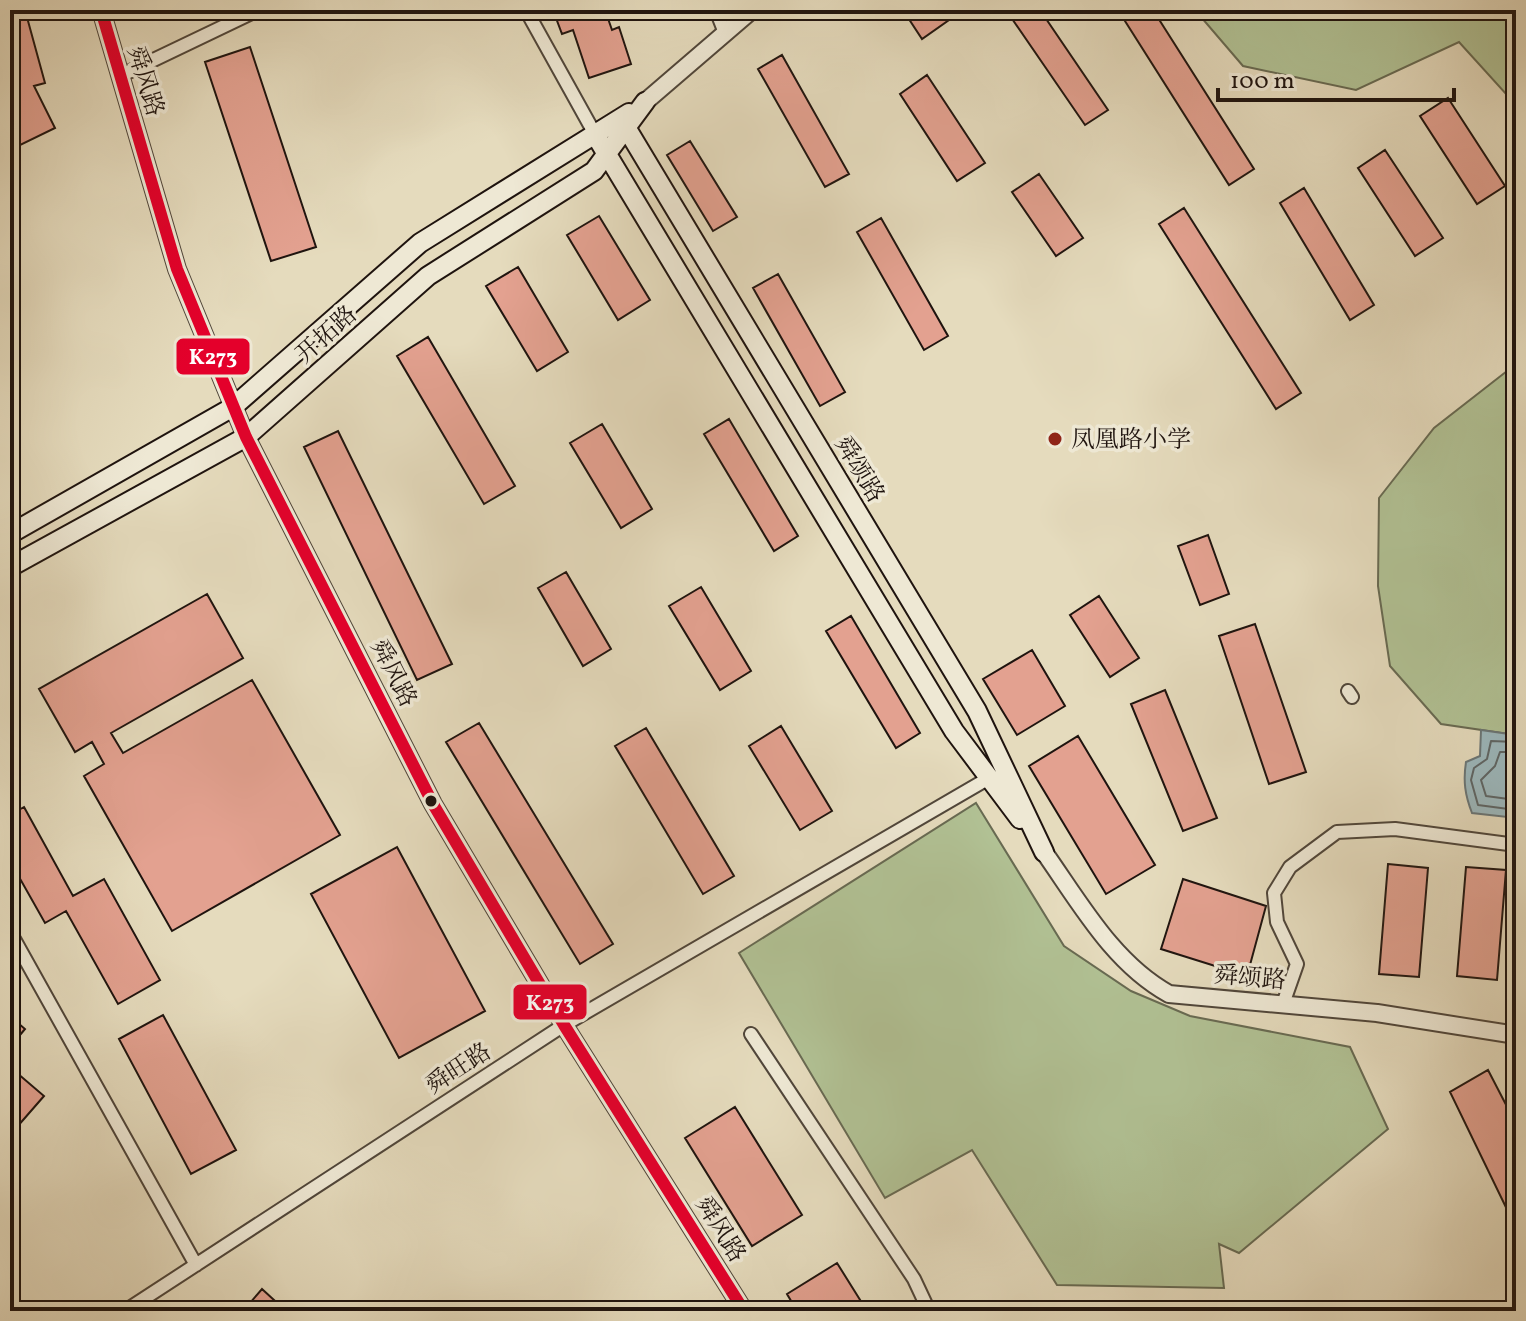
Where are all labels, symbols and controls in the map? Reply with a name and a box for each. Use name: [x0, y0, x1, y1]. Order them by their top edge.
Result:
street label: 舜风路: [117, 42, 171, 121]
scale bar: [1218, 52, 1454, 102]
text: 100 m: [1230, 65, 1295, 99]
street label: 开拓路: [289, 299, 365, 372]
line badge: K273: [175, 337, 251, 376]
text: K273: [189, 343, 237, 374]
place label: 凤凰路小学: [1071, 424, 1191, 458]
street label: 舜颂路: [825, 430, 891, 510]
marker: 凤凰路小学: [1046, 430, 1064, 448]
street label: 舜风路: [361, 634, 424, 714]
unlabelled marker: [423, 793, 439, 809]
street label: 舜颂路: [1212, 959, 1287, 999]
line badge: K273: [512, 983, 588, 1021]
text: K273: [526, 989, 574, 1020]
street label: 舜旺路: [420, 1036, 499, 1104]
street label: 舜风路: [686, 1191, 753, 1270]

